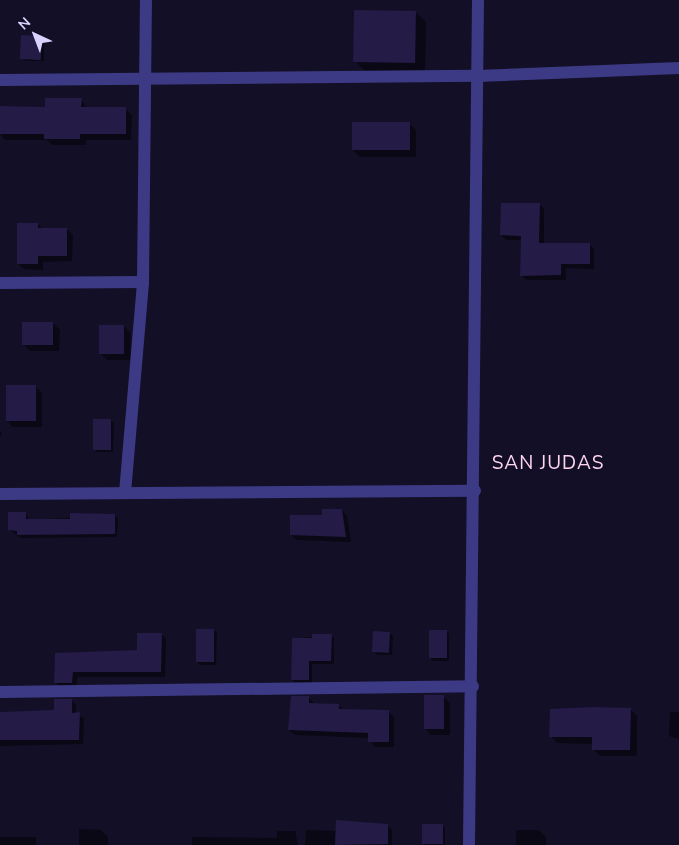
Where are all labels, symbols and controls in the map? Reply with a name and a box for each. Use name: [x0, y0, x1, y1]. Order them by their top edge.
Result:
north arrow: [10, 10, 60, 60]
text: N: [14, 13, 35, 34]
district label: SAN JUDAS: [491, 453, 605, 475]

